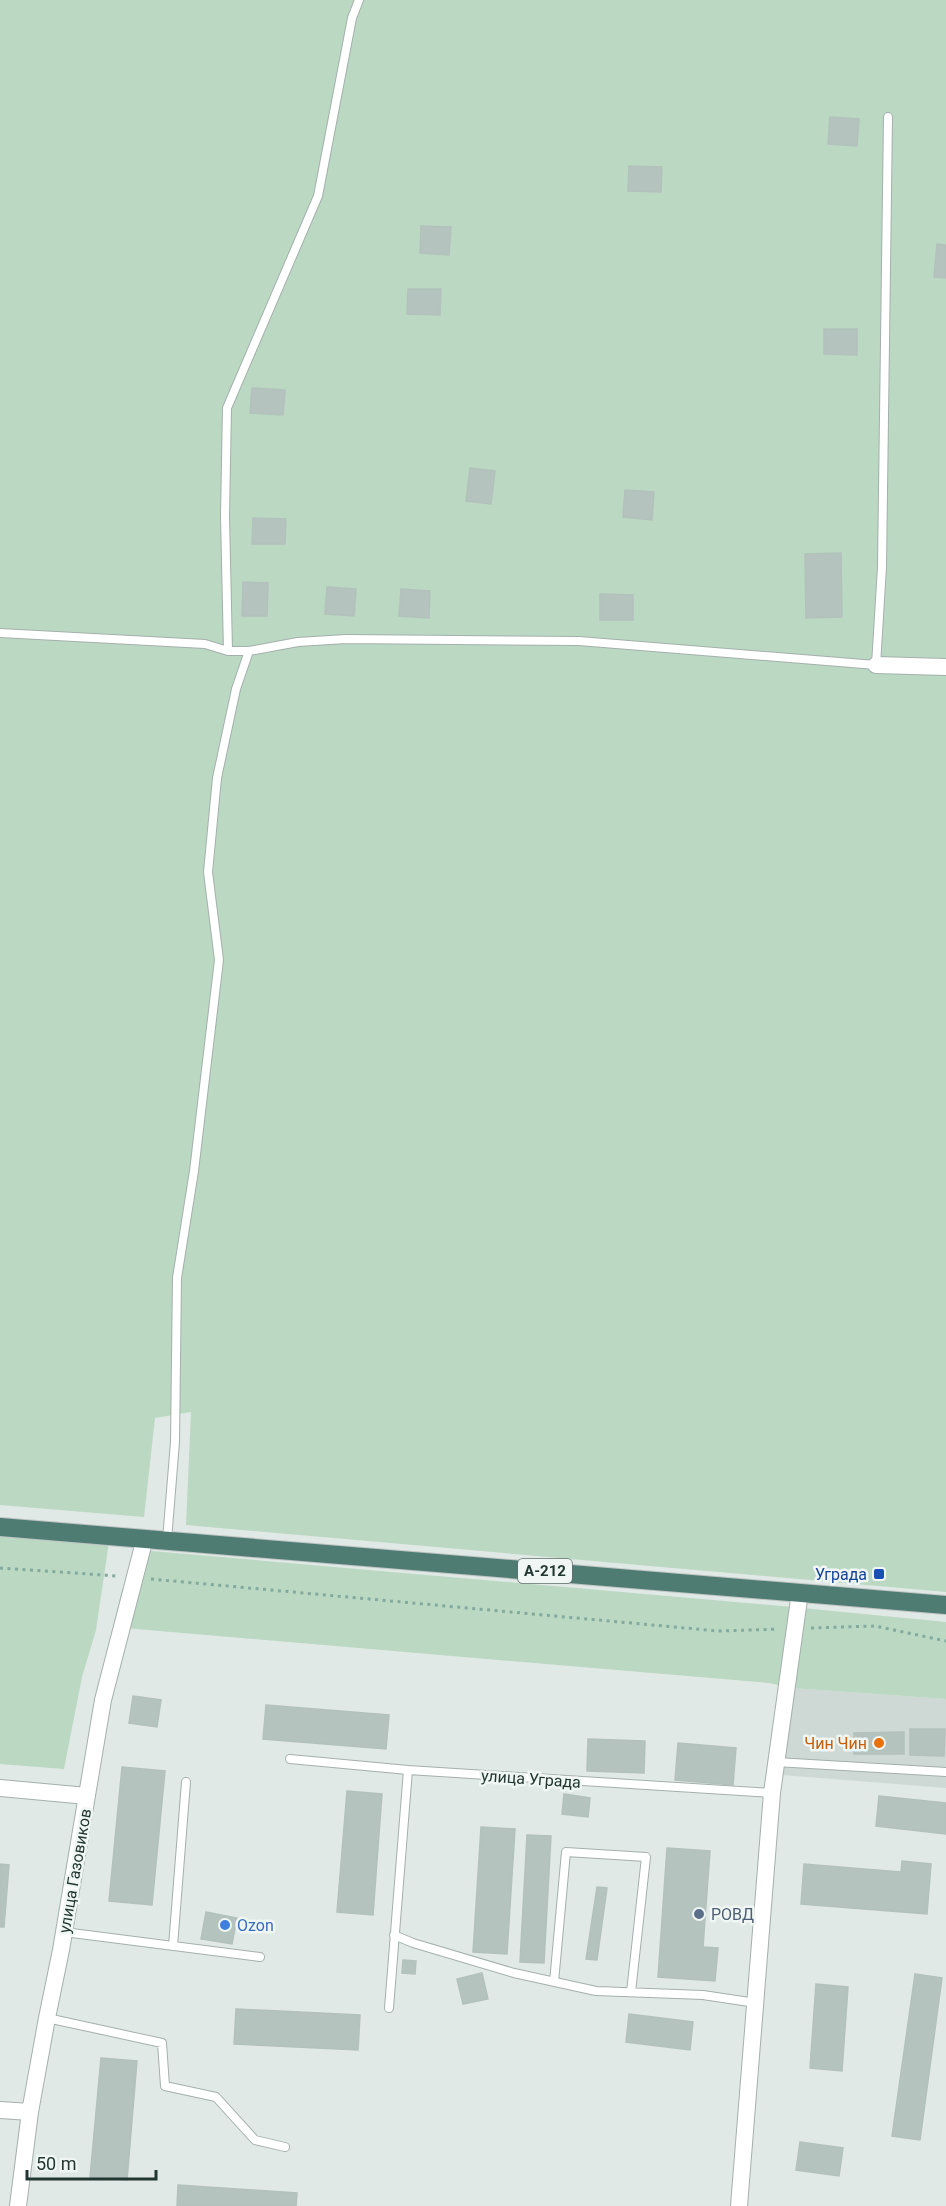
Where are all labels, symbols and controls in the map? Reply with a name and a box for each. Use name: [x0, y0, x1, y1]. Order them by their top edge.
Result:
road number: А-212: [518, 1559, 572, 1583]
place label: Уграда: [815, 1565, 867, 1584]
marker: Уграда: [872, 1567, 886, 1581]
place label: Чин Чин: [804, 1734, 867, 1753]
marker: Чин Чин: [872, 1736, 886, 1750]
street label: улица Уграда: [480, 1766, 582, 1792]
street label: улица Газовиков: [55, 1807, 95, 1935]
place label: РОВД: [711, 1905, 754, 1924]
marker: РОВД: [692, 1907, 706, 1921]
place label: Ozon: [237, 1916, 274, 1935]
marker: Ozon: [218, 1918, 232, 1932]
scale bar: [27, 2143, 156, 2181]
text: 50 m: [36, 2153, 76, 2174]

